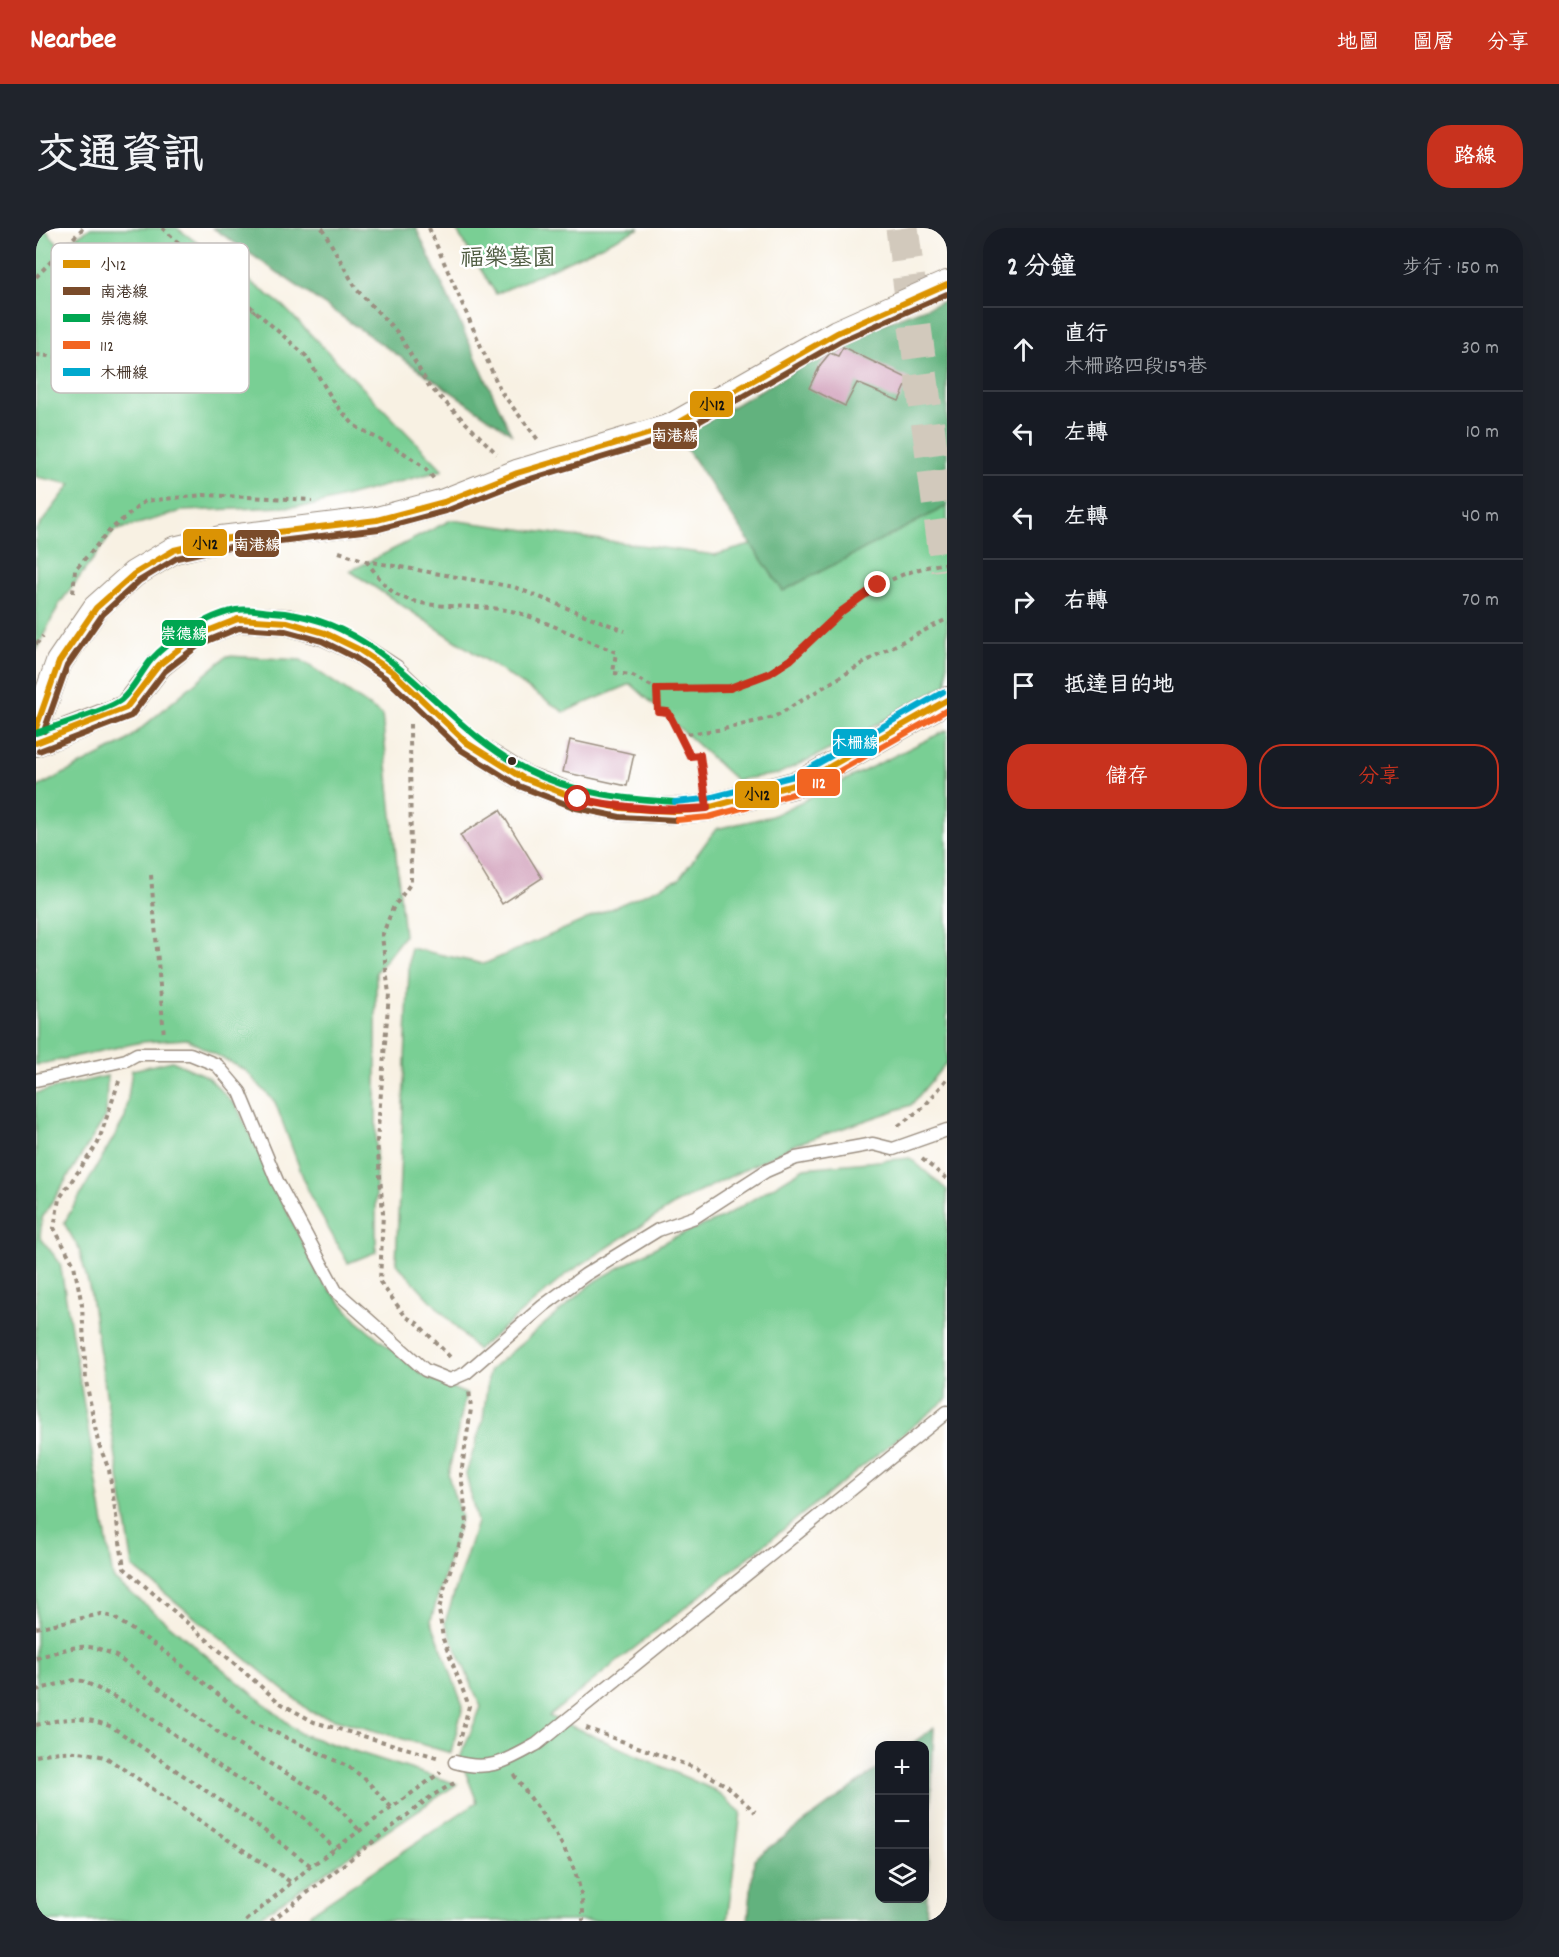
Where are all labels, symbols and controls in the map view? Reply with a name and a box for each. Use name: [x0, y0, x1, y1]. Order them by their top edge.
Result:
text: Nearbee: [30, 22, 116, 62]
text: 地圖: [1337, 29, 1379, 59]
text: 圖層: [1412, 29, 1454, 59]
text: 分享: [1487, 29, 1529, 59]
button: 路線: [1427, 125, 1523, 188]
text: 交通資訊: [36, 129, 204, 189]
legend: [51, 243, 249, 393]
park label: 福樂墓園: [460, 243, 556, 277]
text: 2 分鐘: [1007, 250, 1076, 287]
text: 小12: [100, 255, 127, 278]
text: 步行 · 150 m: [1402, 255, 1499, 283]
text: 南港線: [100, 282, 148, 305]
text: 崇德線: [100, 309, 148, 332]
text: 直行: [1064, 320, 1108, 351]
icon: ahead: [1007, 333, 1040, 366]
text: 30 m: [1461, 335, 1499, 363]
text: 112: [100, 336, 114, 359]
text: 木柵路四段159巷: [1064, 354, 1207, 382]
text: 木柵線: [100, 363, 148, 386]
line badge: 小12: [689, 390, 734, 418]
text: 小12: [699, 395, 725, 418]
icon: left: [1007, 417, 1040, 450]
text: 左轉: [1064, 419, 1108, 450]
text: 10 m: [1465, 419, 1499, 447]
line badge: 南港線: [652, 421, 698, 450]
text: 南港線: [651, 426, 699, 449]
icon: left: [1007, 501, 1040, 534]
text: 左轉: [1064, 503, 1108, 534]
text: 40 m: [1461, 503, 1499, 531]
line badge: 小12: [182, 528, 228, 557]
line badge: 南港線: [234, 529, 280, 558]
text: 小12: [192, 534, 218, 557]
text: 南港線: [233, 535, 281, 558]
route end: [864, 571, 890, 597]
icon: right: [1007, 585, 1040, 618]
text: 右轉: [1064, 587, 1108, 618]
text: 70 m: [1462, 587, 1499, 615]
line badge: 崇德線: [161, 619, 207, 647]
text: 崇德線: [160, 624, 208, 647]
icon: arrive: [1007, 669, 1040, 702]
text: 抵達目的地: [1064, 671, 1174, 702]
line badge: 木柵線: [832, 728, 878, 757]
text: 木柵線: [831, 733, 879, 756]
button: 儲存: [1007, 744, 1247, 809]
button: 分享: [1259, 744, 1499, 809]
unlabelled marker: [506, 755, 518, 767]
line badge: 112: [796, 768, 841, 797]
text: 112: [812, 773, 826, 796]
line badge: 小12: [734, 780, 780, 809]
route start: [564, 785, 590, 811]
text: 小12: [744, 785, 770, 808]
map controls: [875, 1741, 929, 1903]
button: +: [875, 1741, 929, 1795]
button: −: [875, 1795, 929, 1849]
button: layers: [875, 1849, 929, 1903]

